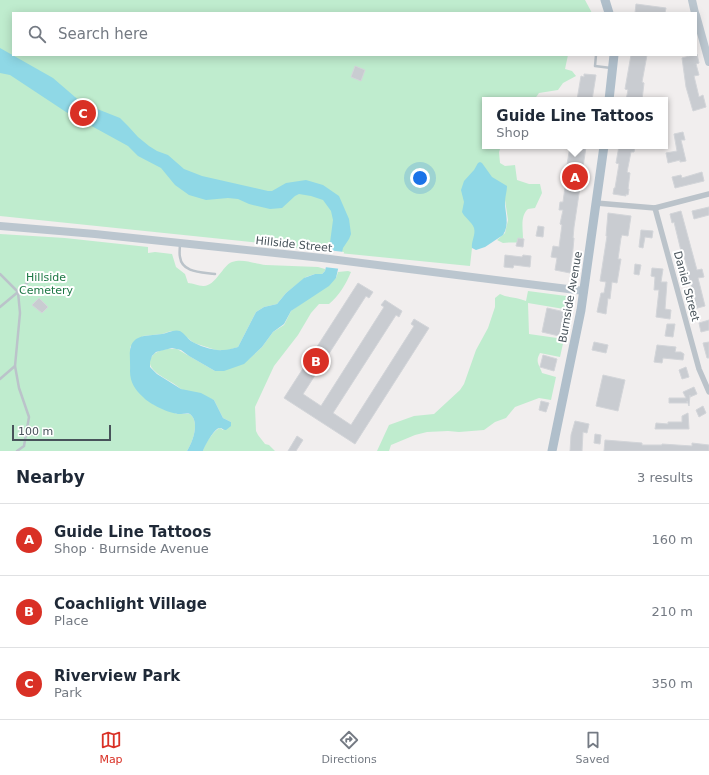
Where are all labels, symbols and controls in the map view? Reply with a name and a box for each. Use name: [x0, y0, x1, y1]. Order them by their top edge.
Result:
search box: [12, 12, 697, 56]
icon: search: [26, 23, 48, 45]
text: Search here: [58, 25, 148, 43]
popup: [482, 97, 668, 149]
pin: C: [70, 98, 96, 128]
text: Guide Line Tattoos: [496, 107, 654, 125]
text: Shop: [496, 125, 529, 140]
pin: A: [562, 162, 588, 192]
your location: [410, 168, 430, 188]
street label: Hillside Street: [255, 234, 334, 255]
street label: Burnside Avenue: [556, 250, 585, 344]
street label: Daniel Street: [671, 250, 702, 323]
park label: Hillside Cemetery: [19, 271, 74, 297]
pin: B: [303, 346, 329, 376]
scale bar: [12, 423, 111, 442]
text: 100 m: [18, 425, 53, 438]
text: Nearby: [16, 467, 85, 487]
text: 3 results: [637, 470, 693, 485]
text: Guide Line Tattoos: [54, 523, 211, 541]
text: A: [24, 532, 34, 547]
text: 160 m: [651, 532, 693, 547]
text: Shop · Burnside Avenue: [54, 541, 209, 556]
text: Coachlight Village: [54, 595, 207, 613]
text: B: [24, 604, 34, 619]
text: 210 m: [651, 604, 693, 619]
text: Place: [54, 613, 89, 628]
text: Riverview Park: [54, 667, 180, 685]
text: C: [24, 676, 34, 691]
text: 350 m: [651, 676, 693, 691]
text: Park: [54, 685, 82, 700]
tab: Map: [99, 729, 123, 766]
tab: Directions: [321, 729, 377, 766]
tab: Saved: [576, 729, 610, 766]

